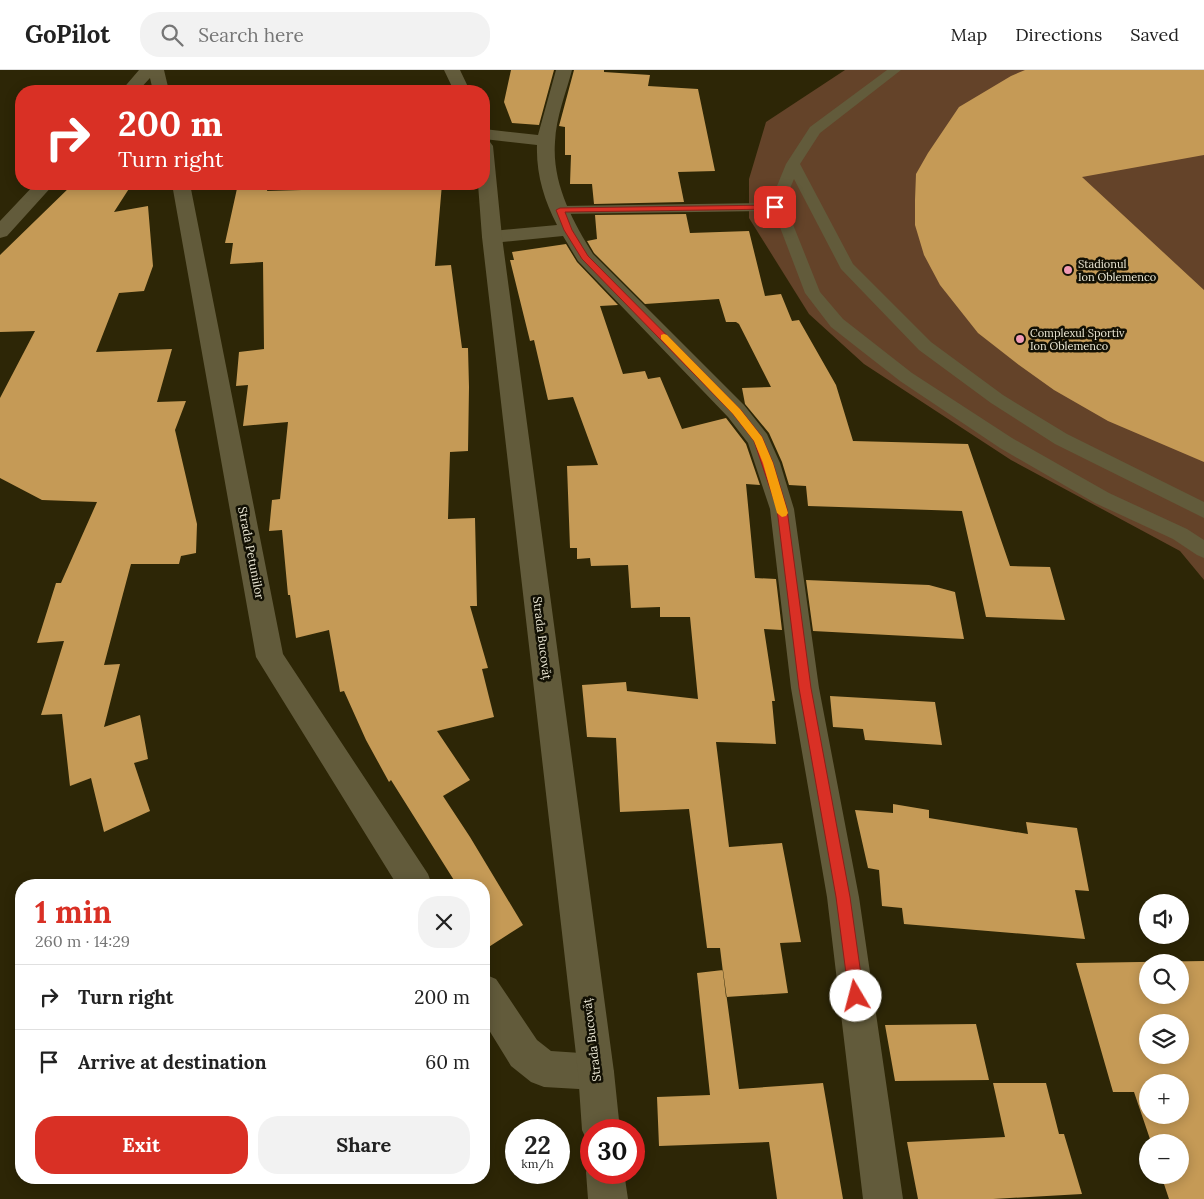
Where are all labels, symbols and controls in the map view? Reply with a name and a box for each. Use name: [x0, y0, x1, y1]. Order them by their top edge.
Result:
search box: [140, 12, 490, 57]
text: GoPilot: [25, 19, 110, 50]
icon: search: [158, 21, 186, 49]
text: Search here: [198, 23, 304, 47]
text: Map: [951, 23, 987, 46]
text: Directions: [1015, 23, 1102, 46]
text: Saved: [1130, 23, 1179, 46]
text: 200 m: [118, 101, 223, 146]
icon: right: [35, 105, 100, 170]
text: Turn right: [118, 145, 223, 173]
pin: [754, 186, 796, 228]
icon: arrive: [761, 193, 789, 221]
place label: Stadionul Ion Oblemenco: [1078, 257, 1156, 284]
marker: Stadionul Ion Oblemenco: [1062, 264, 1074, 276]
place label: Complexul Sportiv Ion Oblemenco: [1030, 326, 1125, 353]
marker: Complexul Sportiv Ion Oblemenco: [1014, 333, 1026, 345]
street label: Strada Petuniilor: [235, 505, 268, 601]
street label: Strada Bucovăț: [530, 595, 555, 681]
text: 1 min: [35, 893, 112, 931]
map controls: [1139, 894, 1189, 1184]
button: sound: [1139, 894, 1189, 944]
button: close: [418, 896, 470, 948]
text: 260 m · 14:29: [35, 931, 130, 951]
button: search: [1139, 954, 1189, 1004]
position arrow: [829, 969, 881, 1021]
icon: right: [35, 983, 63, 1011]
text: Turn right: [78, 985, 174, 1009]
text: 200 m: [414, 985, 470, 1009]
street label: Strada Bucovăț: [579, 997, 604, 1083]
button: layers: [1139, 1014, 1189, 1064]
icon: arrive: [35, 1048, 63, 1076]
text: Arrive at destination: [78, 1050, 267, 1074]
text: 60 m: [425, 1050, 470, 1074]
button: +: [1139, 1074, 1189, 1124]
button: Exit: [35, 1116, 248, 1174]
button: Share: [258, 1116, 470, 1174]
speed limit sign: 30: [580, 1119, 645, 1184]
text: 22: [524, 1129, 551, 1161]
button: −: [1139, 1134, 1189, 1184]
text: km/h: [521, 1156, 554, 1171]

